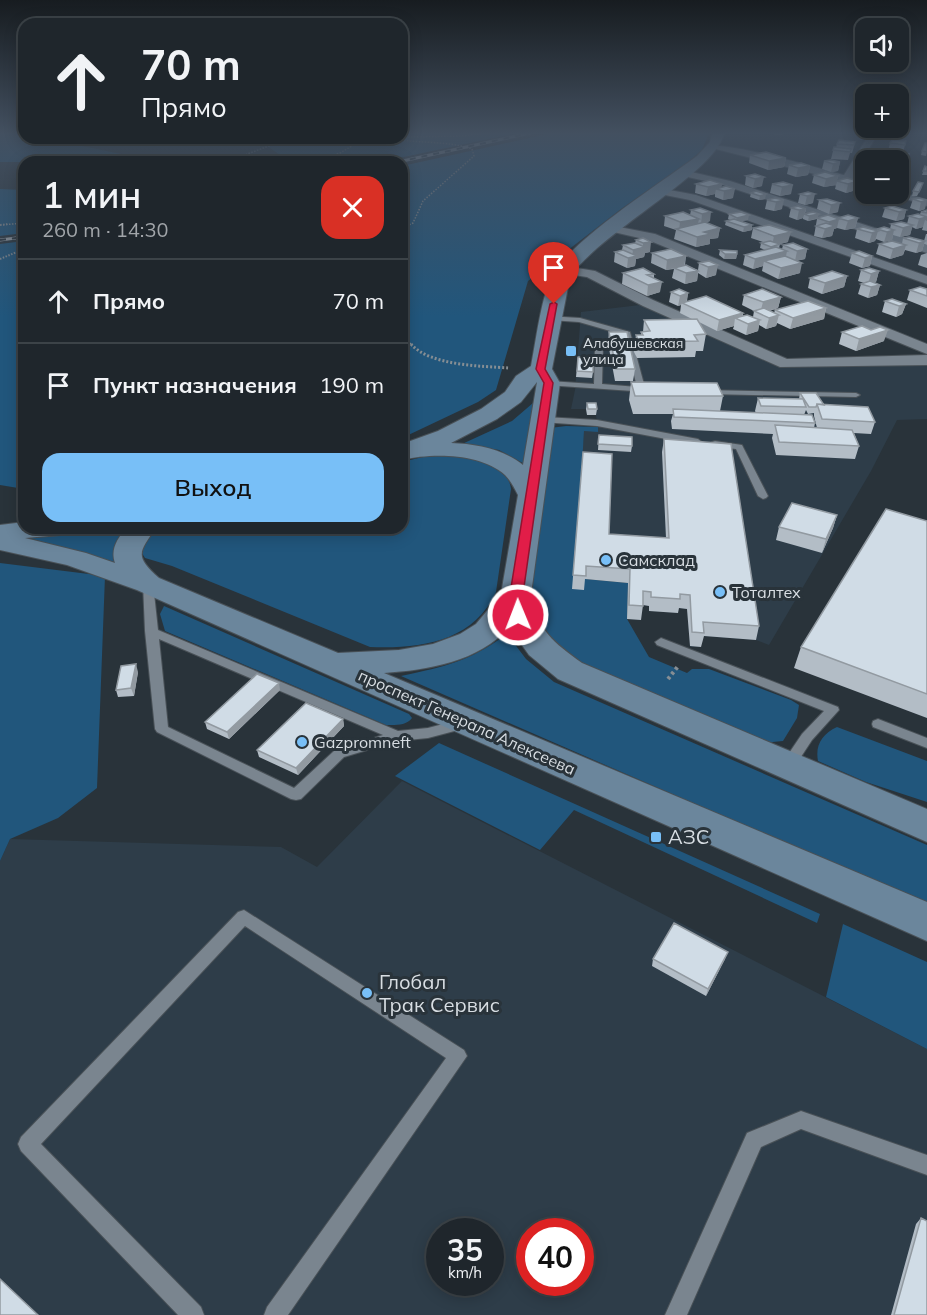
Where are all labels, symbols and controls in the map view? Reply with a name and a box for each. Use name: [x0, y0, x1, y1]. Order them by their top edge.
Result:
map controls: [855, 18, 909, 204]
button: sound: [855, 18, 909, 72]
text: 70 m: [141, 38, 241, 91]
icon: ahead: [42, 42, 120, 120]
button: +: [855, 84, 909, 138]
text: Прямо: [141, 90, 227, 124]
button: −: [855, 150, 909, 204]
text: 1 мин: [42, 172, 141, 217]
button: close: [321, 176, 384, 239]
text: 260 m · 14:30: [42, 217, 168, 242]
pin: [528, 242, 579, 304]
icon: arrive: [537, 251, 570, 284]
icon: ahead: [42, 285, 75, 318]
text: Прямо: [93, 287, 165, 315]
text: 70 m: [333, 287, 384, 315]
place label: Алабушевская улица: [583, 334, 684, 368]
marker: Алабушевская улица: [564, 344, 578, 358]
icon: arrive: [42, 369, 75, 402]
text: Пункт назначения: [93, 371, 297, 399]
text: 190 m: [319, 371, 384, 399]
button: Выход: [42, 453, 384, 522]
place label: Самсклад: [618, 550, 695, 570]
marker: Самсклад: [599, 553, 613, 567]
place label: Тоталтех: [732, 582, 801, 602]
position arrow: [486, 583, 550, 647]
marker: Тоталтех: [713, 585, 727, 599]
street label: проспект Генерала Алексеева: [355, 665, 579, 779]
place label: Gazpromneft: [314, 732, 411, 752]
marker: Gazpromneft: [295, 735, 309, 749]
place label: АЗС: [668, 824, 709, 849]
marker: АЗС: [649, 830, 663, 844]
place label: Глобал Трак Сервис: [379, 969, 500, 1017]
marker: Глобал Трак Сервис: [360, 986, 374, 1000]
speed limit sign: 40: [516, 1218, 594, 1296]
text: 35: [447, 1231, 483, 1269]
text: km/h: [448, 1263, 482, 1282]

